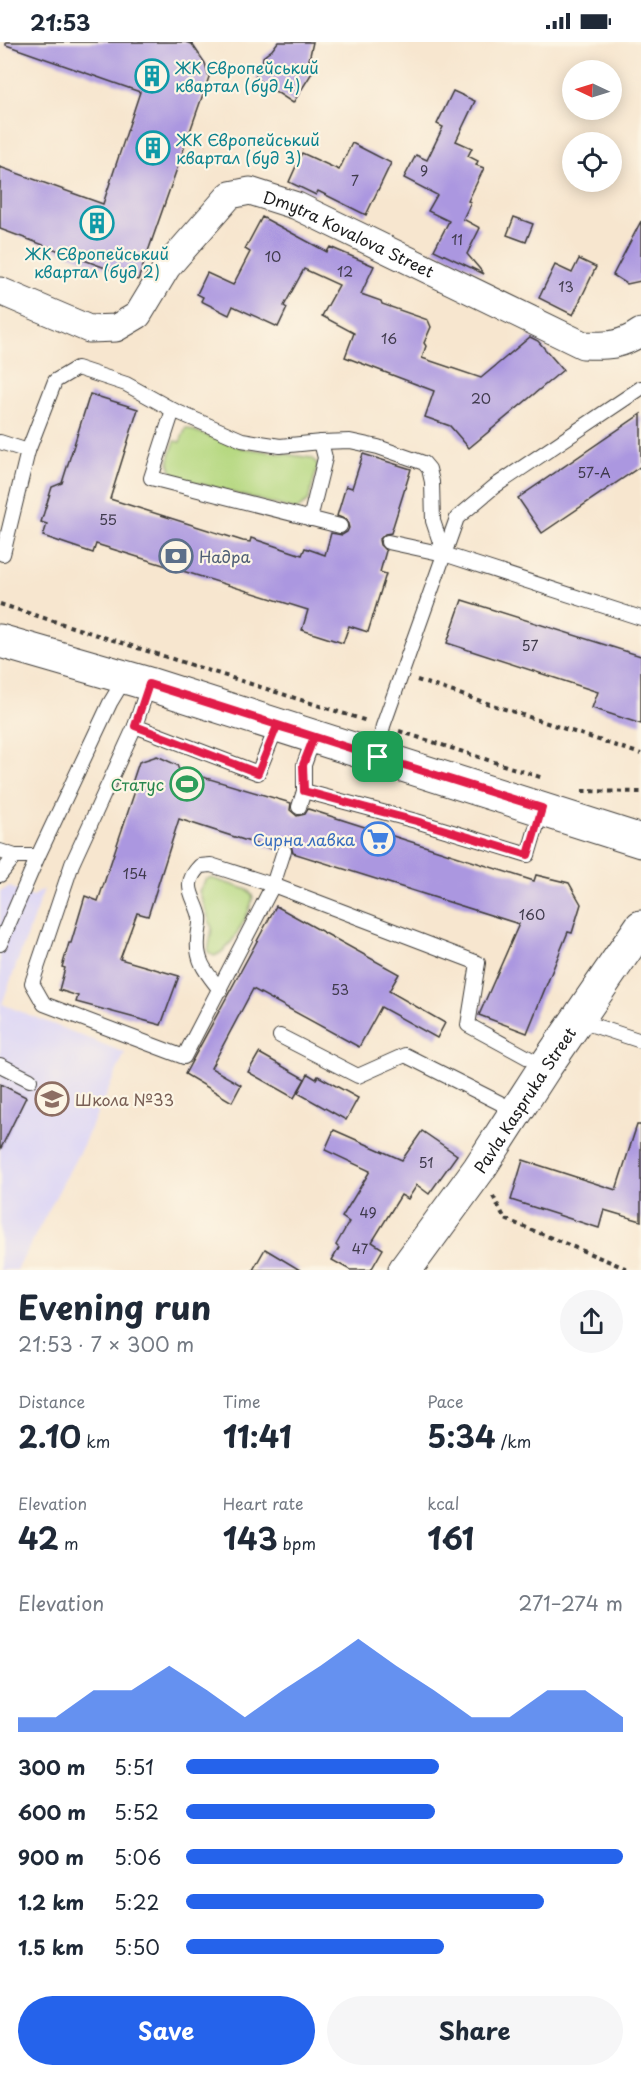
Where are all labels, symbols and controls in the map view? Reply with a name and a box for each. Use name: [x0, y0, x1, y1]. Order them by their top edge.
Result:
text: 21:53: [30, 5, 90, 38]
place label: ЖК Європейський квартал (буд 4): [174, 55, 319, 97]
building icon: ЖК Європейський квартал (буд 4): [134, 58, 170, 94]
north arrow: [562, 60, 622, 120]
map controls: [562, 60, 622, 192]
place label: ЖК Європейський квартал (буд 3): [175, 127, 320, 169]
building icon: ЖК Європейський квартал (буд 3): [135, 130, 171, 166]
button: locate: [562, 132, 622, 192]
house number: 9: [420, 160, 428, 181]
house number: 7: [351, 170, 359, 191]
street label: Dmytra Kovalova Street: [260, 184, 439, 283]
building icon: ЖК Європейський квартал (буд 2): [79, 205, 115, 241]
house number: 11: [451, 229, 463, 250]
place label: ЖК Європейський квартал (буд 2): [24, 241, 169, 283]
house number: 10: [265, 246, 281, 267]
house number: 12: [337, 261, 353, 282]
house number: 13: [558, 276, 574, 297]
house number: 16: [381, 328, 397, 349]
house number: 20: [471, 388, 491, 409]
house number: 57-А: [577, 462, 611, 483]
house number: 55: [99, 509, 117, 530]
bank icon: Надра: [158, 538, 194, 574]
place label: Надра: [199, 544, 250, 568]
house number: 57: [522, 635, 538, 656]
pin: [352, 731, 403, 782]
icon: arrive: [361, 740, 394, 773]
sports icon: Статус: [169, 766, 205, 802]
place label: Статус: [110, 772, 164, 796]
supermarket icon: Сирна лавка: [360, 821, 396, 857]
place label: Сирна лавка: [253, 827, 355, 851]
house number: 154: [123, 863, 147, 884]
house number: 160: [519, 904, 545, 925]
house number: 53: [331, 979, 349, 1000]
street label: Pavla Kaspruka Street: [468, 1021, 581, 1178]
school or university icon: Школа №33: [34, 1081, 70, 1117]
place label: Школа №33: [75, 1087, 174, 1111]
house number: 51: [419, 1152, 433, 1173]
house number: 49: [359, 1202, 377, 1223]
house number: 47: [352, 1238, 369, 1259]
text: Evening run: [18, 1281, 211, 1331]
button: share: [560, 1290, 623, 1353]
text: 21:53 · 7 × 300 m: [18, 1329, 194, 1359]
text: Distance: [18, 1389, 85, 1413]
text: Time: [223, 1389, 260, 1413]
text: Pace: [427, 1389, 463, 1413]
text: 2.10: [18, 1413, 81, 1458]
text: 11:41: [223, 1413, 292, 1458]
text: 5:34: [427, 1413, 496, 1458]
text: km: [81, 1429, 110, 1453]
text: /km: [496, 1429, 531, 1453]
text: Elevation: [18, 1491, 87, 1515]
text: Heart rate: [223, 1491, 303, 1515]
text: kcal: [427, 1491, 459, 1515]
text: 42: [18, 1515, 59, 1560]
text: 143: [223, 1515, 278, 1560]
text: 161: [427, 1515, 474, 1560]
text: m: [59, 1531, 78, 1555]
text: bpm: [278, 1531, 316, 1555]
text: Elevation: [18, 1588, 104, 1618]
text: 271–274 m: [518, 1588, 623, 1618]
text: 300 m: [18, 1752, 86, 1782]
text: 5:51: [114, 1752, 154, 1782]
text: 600 m: [18, 1797, 86, 1827]
text: 5:52: [114, 1797, 159, 1827]
text: 900 m: [18, 1842, 84, 1872]
text: 5:06: [114, 1842, 161, 1872]
text: 1.2 km: [18, 1887, 84, 1917]
text: 5:22: [114, 1887, 159, 1917]
text: 1.5 km: [18, 1932, 84, 1962]
text: 5:50: [114, 1932, 160, 1962]
button: Save: [18, 1996, 315, 2065]
button: Share: [327, 1996, 623, 2065]

